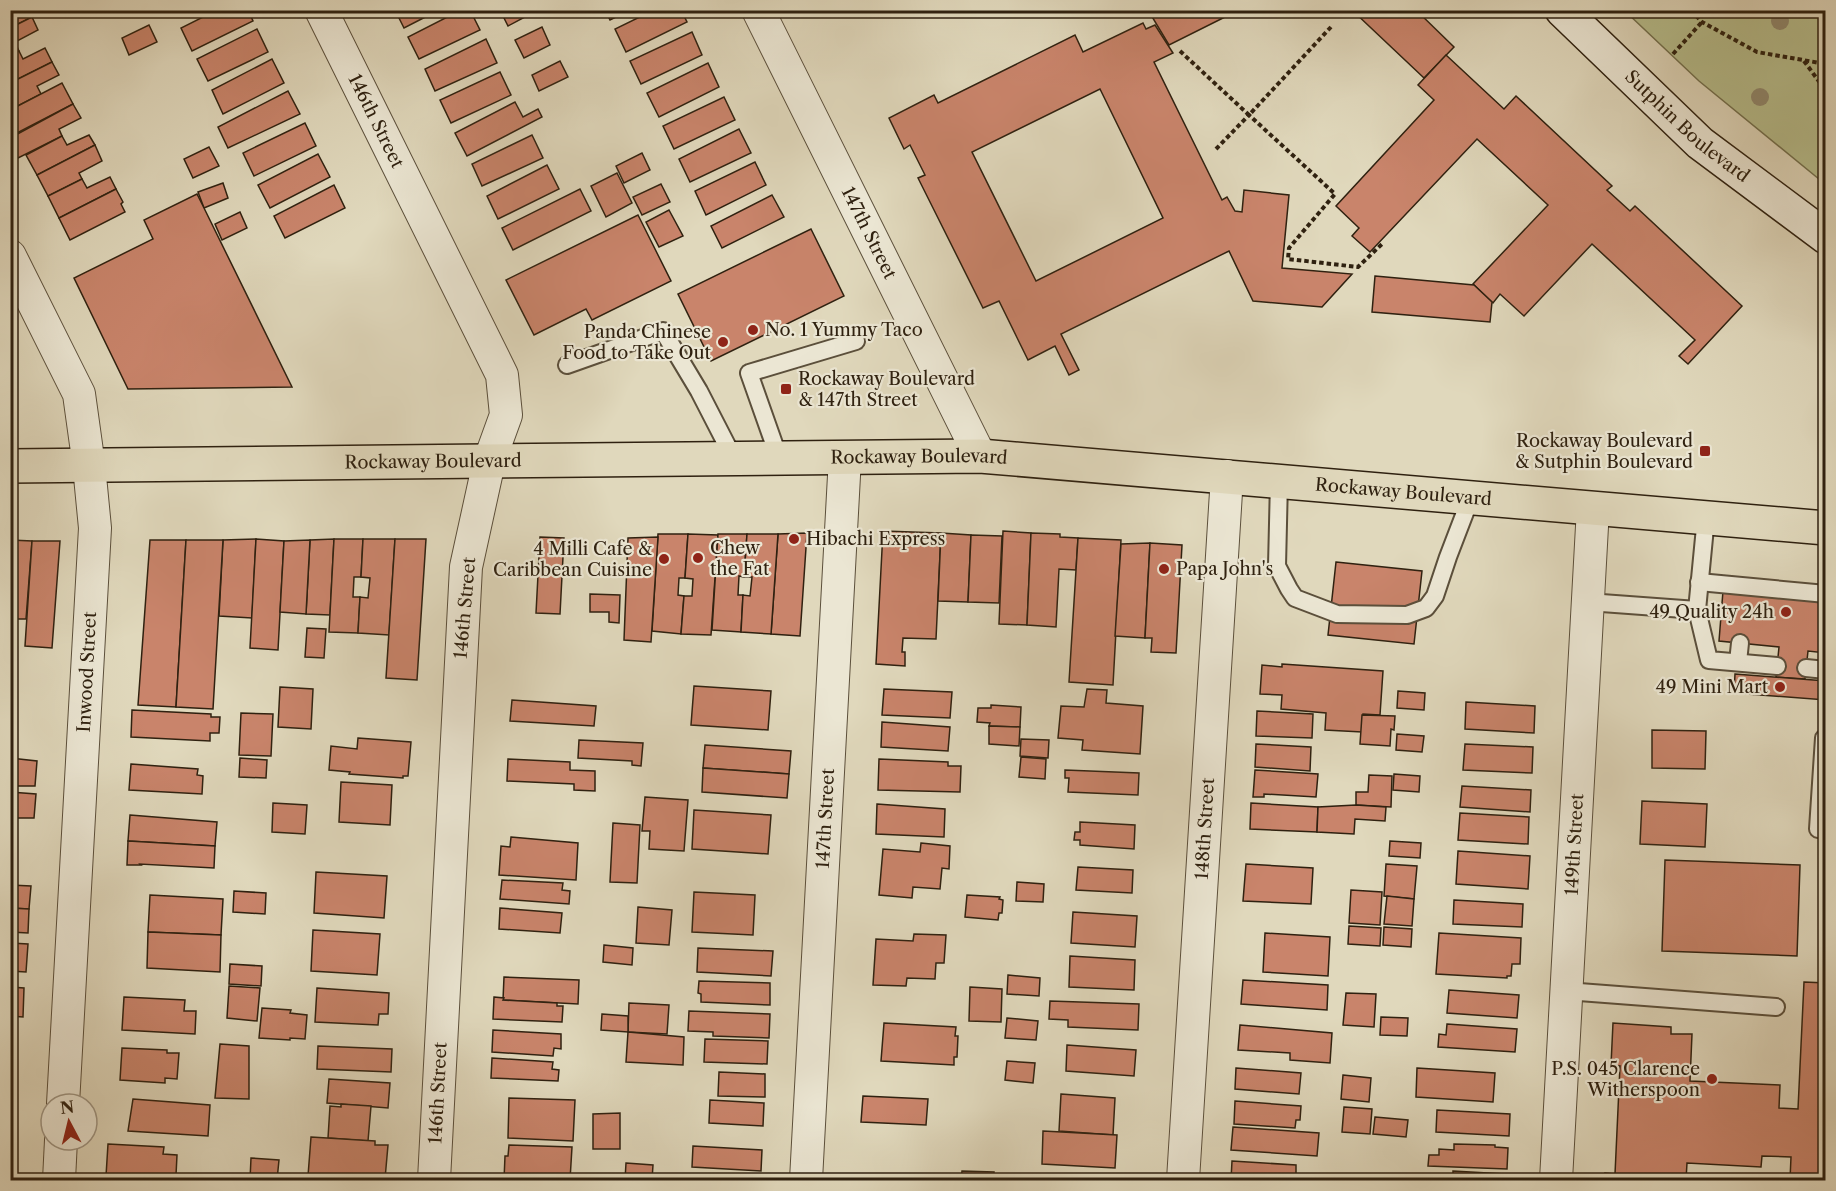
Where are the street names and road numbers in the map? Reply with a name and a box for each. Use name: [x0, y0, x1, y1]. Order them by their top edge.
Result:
street label: Sutphin Boulevard: [1620, 66, 1754, 187]
street label: 146th Street: [344, 70, 409, 172]
street label: 147th Street: [837, 183, 901, 283]
street label: Rockaway Boulevard: [830, 445, 1008, 469]
street label: Rockaway Boulevard: [344, 450, 522, 474]
street label: Rockaway Boulevard: [1314, 474, 1493, 511]
street label: 146th Street: [450, 556, 480, 660]
street label: Inwood Street: [73, 610, 101, 733]
street label: 147th Street: [812, 767, 839, 869]
street label: 148th Street: [1191, 776, 1219, 880]
street label: 149th Street: [1561, 792, 1588, 896]
street label: 146th Street: [424, 1041, 452, 1144]

